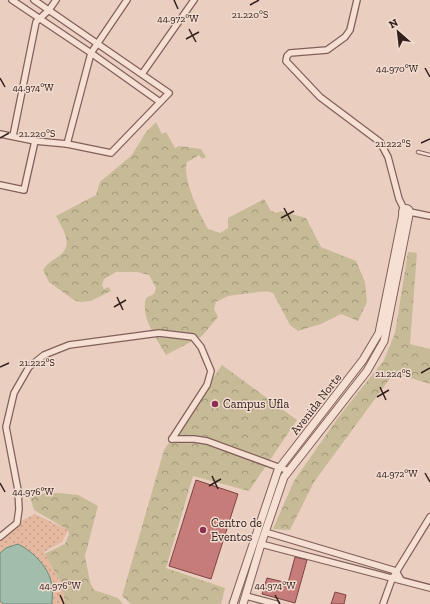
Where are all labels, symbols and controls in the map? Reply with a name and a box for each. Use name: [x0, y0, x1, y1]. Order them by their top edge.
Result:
text: 21.220°S: [232, 9, 268, 21]
north arrow: [378, 12, 418, 52]
text: 44.972°W: [157, 13, 199, 25]
text: N: [387, 16, 401, 31]
text: 44.970°W: [376, 63, 419, 75]
text: 44.974°W: [12, 82, 54, 94]
text: 21.220°S: [19, 128, 55, 140]
text: 21.222°S: [375, 138, 411, 150]
text: 21.222°S: [19, 357, 55, 369]
text: 21.224°S: [375, 368, 411, 380]
street label: Avenida Norte: [288, 370, 345, 437]
place label: Campus Ufla: [223, 397, 289, 411]
marker: Campus Ufla: [210, 399, 220, 409]
text: 44.972°W: [376, 468, 418, 480]
text: 44.976°W: [12, 486, 54, 498]
place label: Centro de Eventos: [211, 516, 262, 544]
marker: Centro de Eventos: [198, 525, 208, 535]
text: 44.976°W: [39, 580, 81, 592]
text: 44.974°W: [254, 580, 296, 592]

